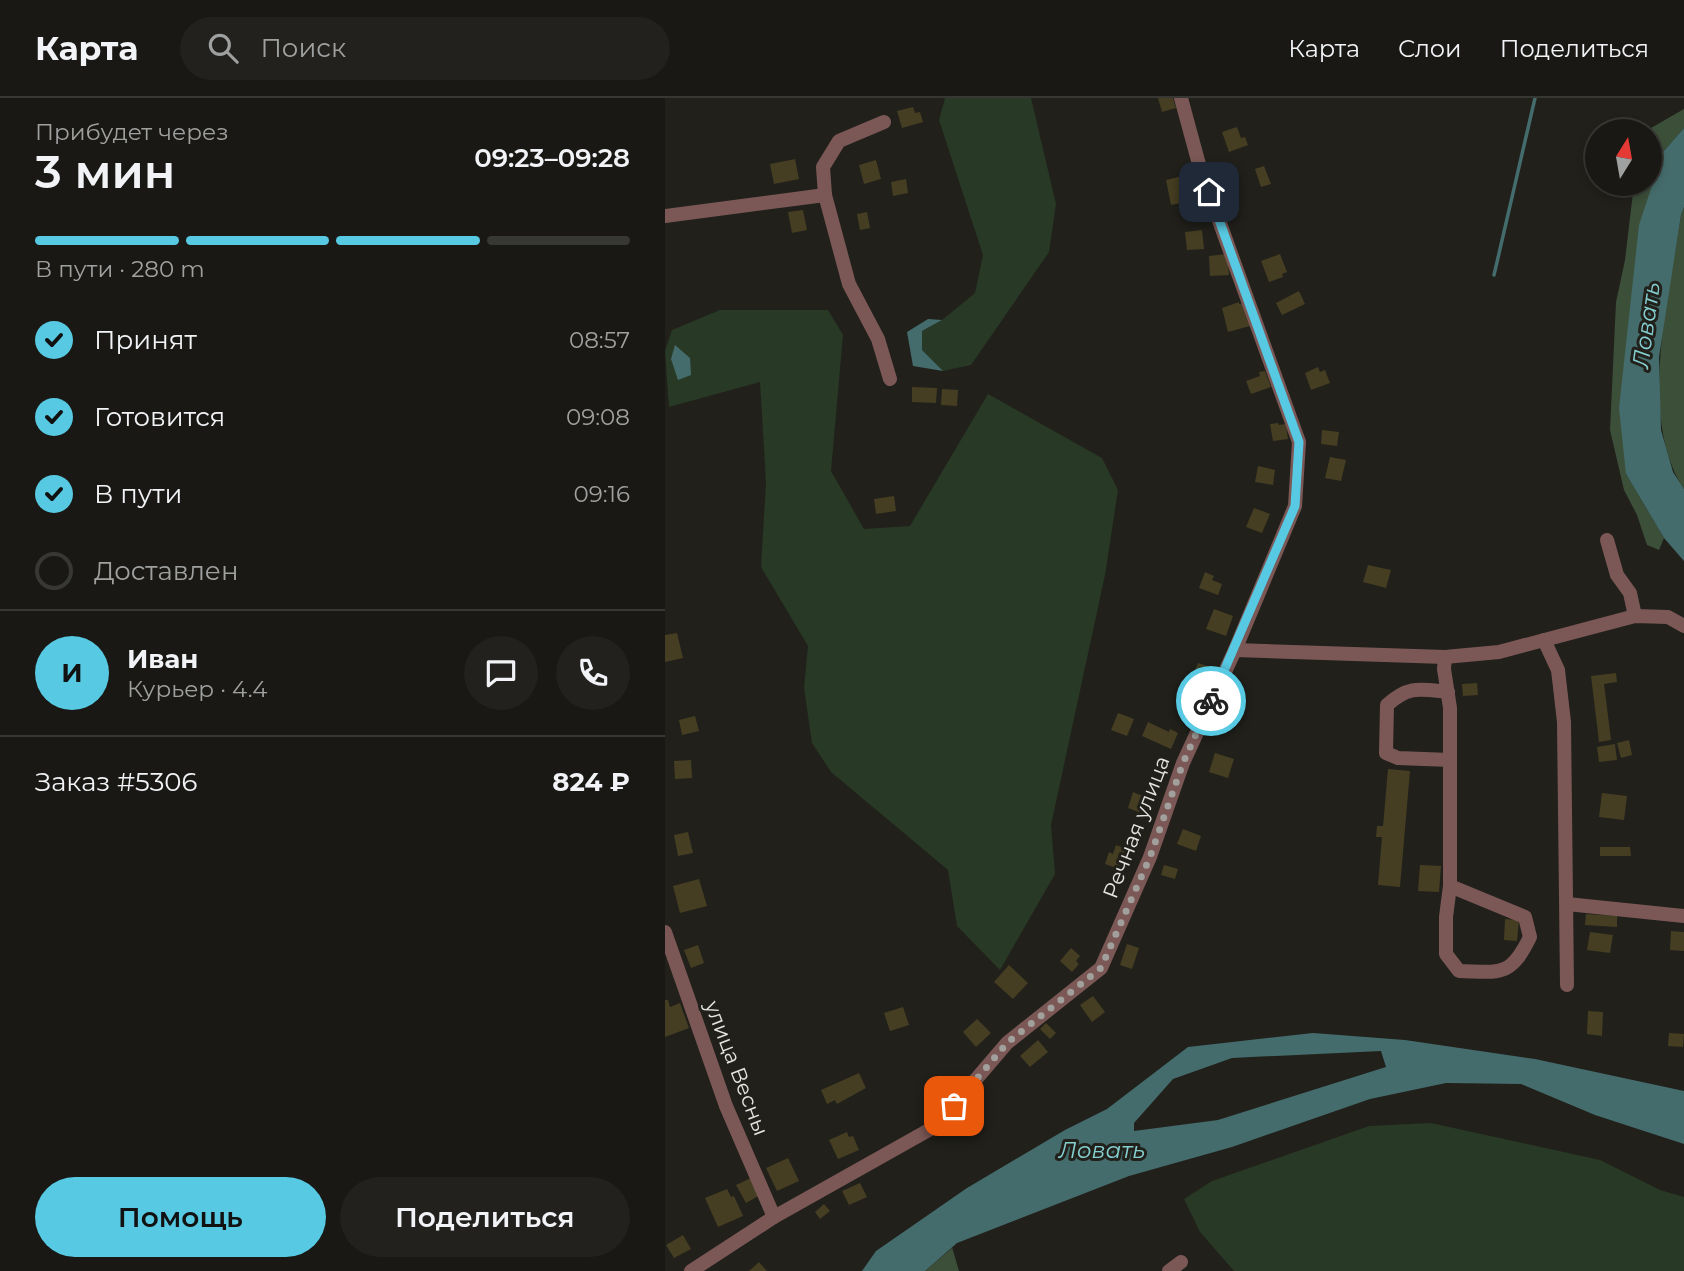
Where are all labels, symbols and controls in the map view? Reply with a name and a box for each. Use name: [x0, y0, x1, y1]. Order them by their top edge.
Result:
search box: [180, 17, 670, 80]
text: Карта: [35, 28, 138, 68]
icon: search: [204, 29, 242, 67]
text: Поиск: [260, 32, 346, 64]
text: Карта: [1288, 34, 1360, 63]
text: Слои: [1398, 34, 1462, 63]
text: Поделиться: [1500, 34, 1649, 63]
text: Прибудет через: [35, 118, 229, 146]
north arrow: [1585, 119, 1663, 196]
map controls: [1585, 119, 1662, 196]
text: 09:23–09:28: [474, 142, 630, 174]
text: 3 мин: [35, 143, 175, 200]
pin: [1179, 162, 1239, 222]
icon: home: [1190, 173, 1228, 211]
text: В пути · 280 m: [35, 255, 205, 283]
water label: Ловать: [1626, 280, 1666, 371]
icon: check: [35, 321, 73, 359]
text: Принят: [94, 324, 197, 356]
text: 08:57: [569, 326, 630, 354]
icon: check: [35, 398, 73, 436]
text: Готовится: [94, 401, 225, 433]
text: 09:08: [566, 403, 630, 431]
icon: check: [35, 475, 73, 513]
text: В пути: [94, 478, 183, 510]
text: 09:16: [574, 480, 630, 508]
text: Доставлен: [94, 555, 239, 587]
button: chat: [464, 636, 538, 710]
button: phone: [556, 636, 630, 710]
text: Иван: [127, 643, 198, 675]
text: И: [61, 657, 83, 689]
courier: [1176, 666, 1246, 736]
text: Курьер · 4.4: [127, 675, 267, 703]
icon: bike: [1192, 682, 1230, 720]
street label: Речная улица: [1097, 752, 1175, 902]
text: Заказ #5306: [35, 766, 197, 798]
text: 824 ₽: [552, 766, 630, 798]
street label: улица Весны: [699, 996, 774, 1139]
pin: [924, 1076, 984, 1136]
icon: bag: [935, 1087, 973, 1125]
water label: Ловать: [1058, 1136, 1145, 1164]
button: Помощь: [35, 1177, 326, 1257]
button: Поделиться: [340, 1177, 630, 1257]

